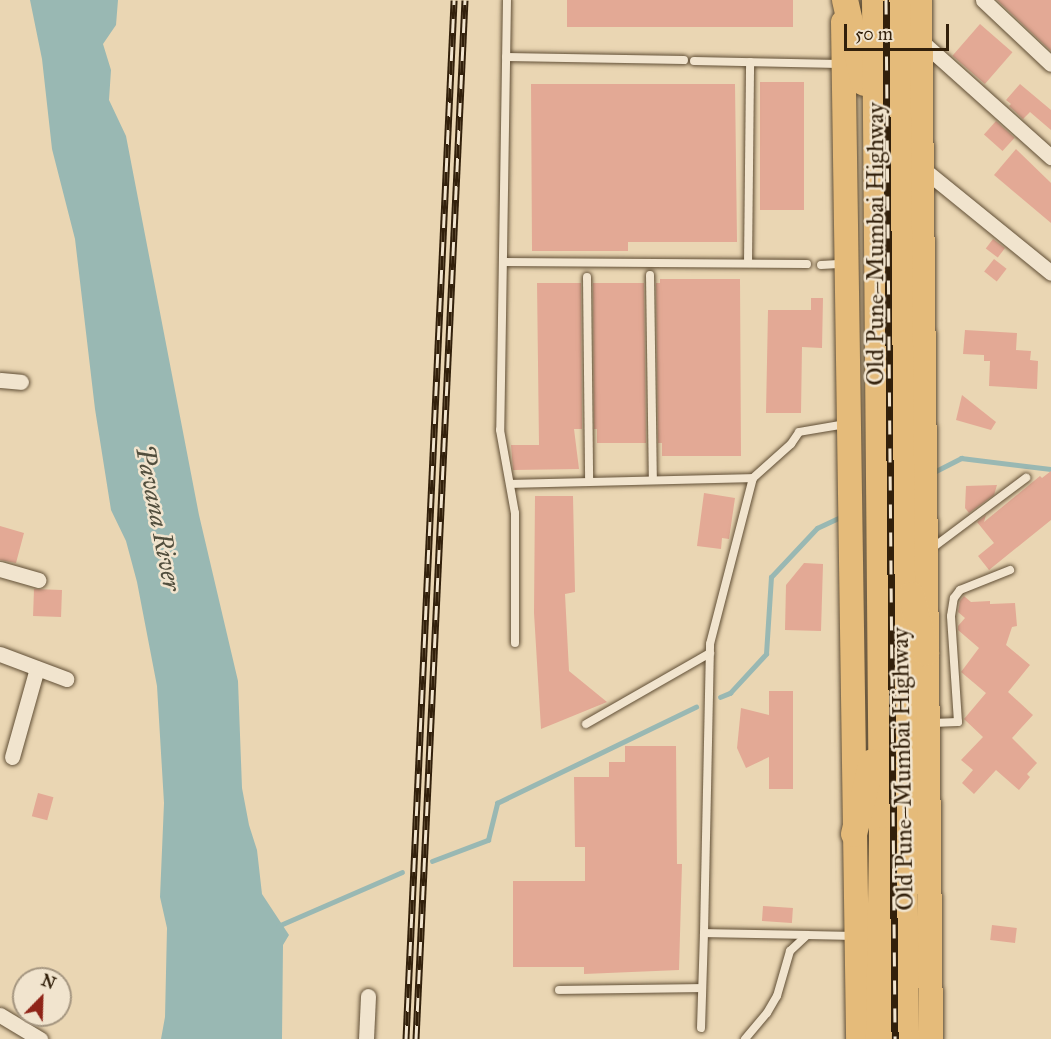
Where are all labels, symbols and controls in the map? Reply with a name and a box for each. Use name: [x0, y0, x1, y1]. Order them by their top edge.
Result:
scale bar: [847, 12, 952, 50]
text: 50 m: [855, 23, 893, 45]
street label: Old Pune–Mumbai Highway: [862, 102, 890, 386]
water label: Pavana River: [129, 442, 187, 594]
street label: Old Pune–Mumbai Highway: [886, 627, 920, 911]
north arrow: [12, 967, 72, 1027]
text: N: [38, 970, 58, 993]

